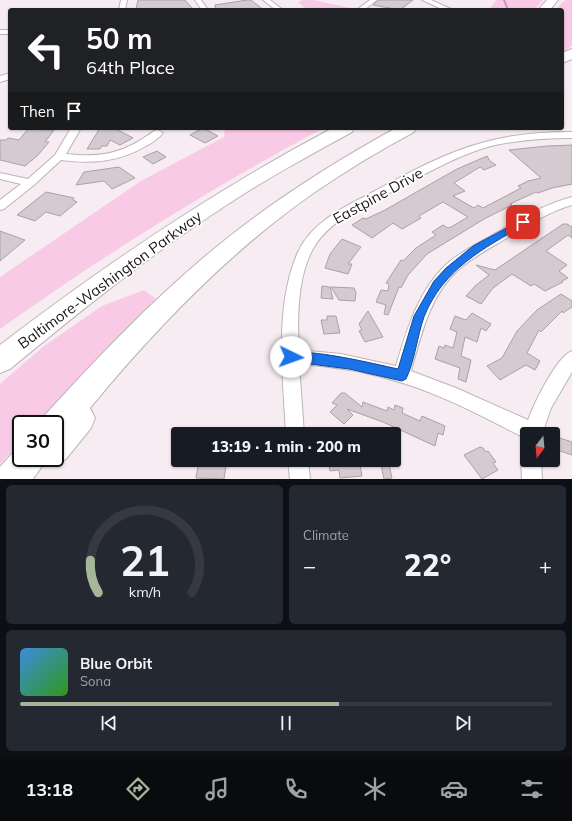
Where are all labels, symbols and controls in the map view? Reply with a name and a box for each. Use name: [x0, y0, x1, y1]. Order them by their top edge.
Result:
text: 50 m: [86, 21, 152, 56]
icon: left: [20, 24, 72, 76]
text: 64th Place: [86, 56, 174, 79]
icon: arrive: [63, 100, 85, 122]
text: Then: [20, 102, 55, 121]
street label: Eastpine Drive: [329, 163, 426, 228]
pin: [506, 205, 540, 239]
street label: Baltimore-Washington Parkway: [14, 206, 205, 353]
icon: arrive: [512, 211, 534, 233]
position arrow: [270, 336, 312, 378]
speed limit sign: 30: [12, 415, 64, 467]
north arrow: [520, 427, 560, 467]
map controls: [520, 427, 560, 467]
text: 13:19 · 1 min · 200 m: [211, 437, 361, 456]
text: Climate: [303, 527, 349, 543]
text: 21: [120, 533, 169, 585]
text: 22°: [404, 546, 451, 584]
text: −: [303, 552, 316, 580]
text: +: [539, 552, 552, 580]
text: km/h: [128, 582, 161, 600]
text: Blue Orbit: [80, 654, 152, 673]
text: Sona: [80, 673, 111, 689]
icon: previous: [98, 712, 120, 734]
icon: pause: [275, 712, 297, 734]
icon: next: [452, 712, 474, 734]
icon: directions: [124, 775, 152, 803]
icon: music: [203, 775, 231, 803]
icon: phone: [282, 775, 310, 803]
icon: climate: [361, 775, 389, 803]
icon: car: [440, 775, 468, 803]
icon: filters: [518, 775, 546, 803]
text: 13:18: [25, 778, 73, 801]

